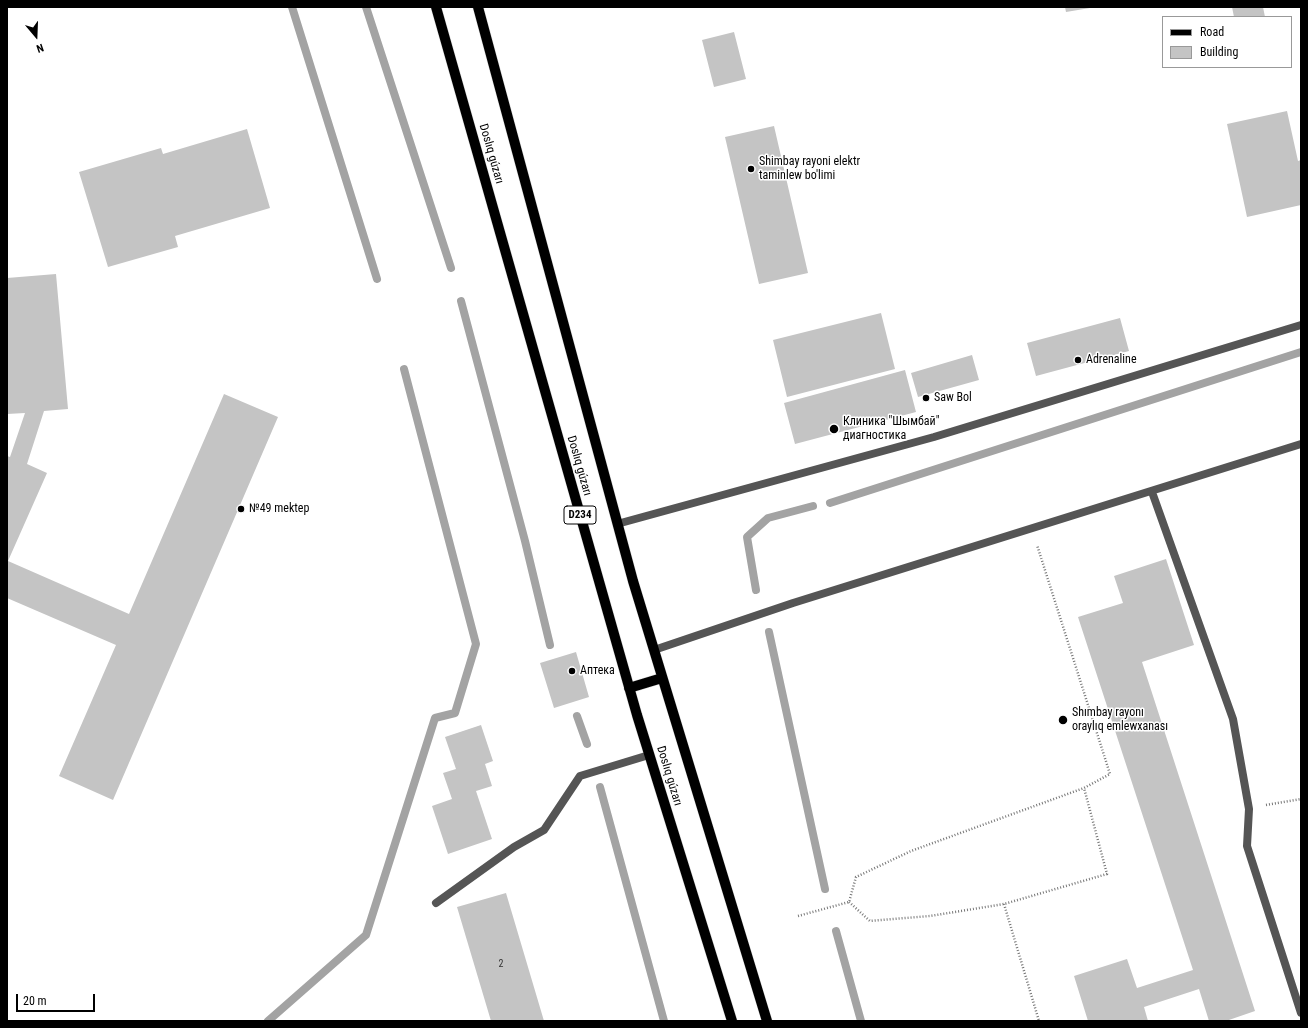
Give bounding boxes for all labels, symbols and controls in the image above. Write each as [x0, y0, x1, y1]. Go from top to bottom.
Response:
north arrow [16, 16, 56, 56]
legend [1162, 16, 1292, 68]
text: Road [1200, 25, 1224, 39]
text: N [35, 41, 45, 55]
text: Building [1200, 45, 1238, 59]
street label: Doslıq gúzarı [476, 122, 506, 186]
place label: Shimbay rayoni elektr taminlew bo'limi [759, 155, 860, 183]
marker: Shimbay rayoni elektr taminlew bo'limi [746, 164, 756, 174]
place label: Adrenaline [1086, 353, 1137, 367]
marker: Adrenaline [1073, 355, 1083, 365]
place label: Saw Bol [934, 391, 972, 405]
marker: Saw Bol [921, 393, 931, 403]
place label: Клиника "Шымбай" диагностика [843, 415, 940, 443]
marker: Клиника "Шымбай" диагностика [828, 423, 840, 435]
street label: Doslıq gúzarı [564, 434, 594, 498]
place label: №49 mektep [249, 502, 309, 516]
marker: №49 mektep [236, 504, 246, 514]
road number: D234 [564, 506, 596, 524]
place label: Аптека [580, 664, 615, 678]
marker: Аптека [567, 666, 577, 676]
place label: Shımbay rayonı oraylıq emlewxanası [1072, 706, 1168, 734]
marker: Shımbay rayonı oraylıq emlewxanası [1057, 714, 1069, 726]
street label: Doslıq gúzarı [653, 744, 685, 808]
house number: 2 [499, 958, 503, 970]
scale bar [18, 986, 97, 1012]
text: 20 m [23, 994, 47, 1008]

